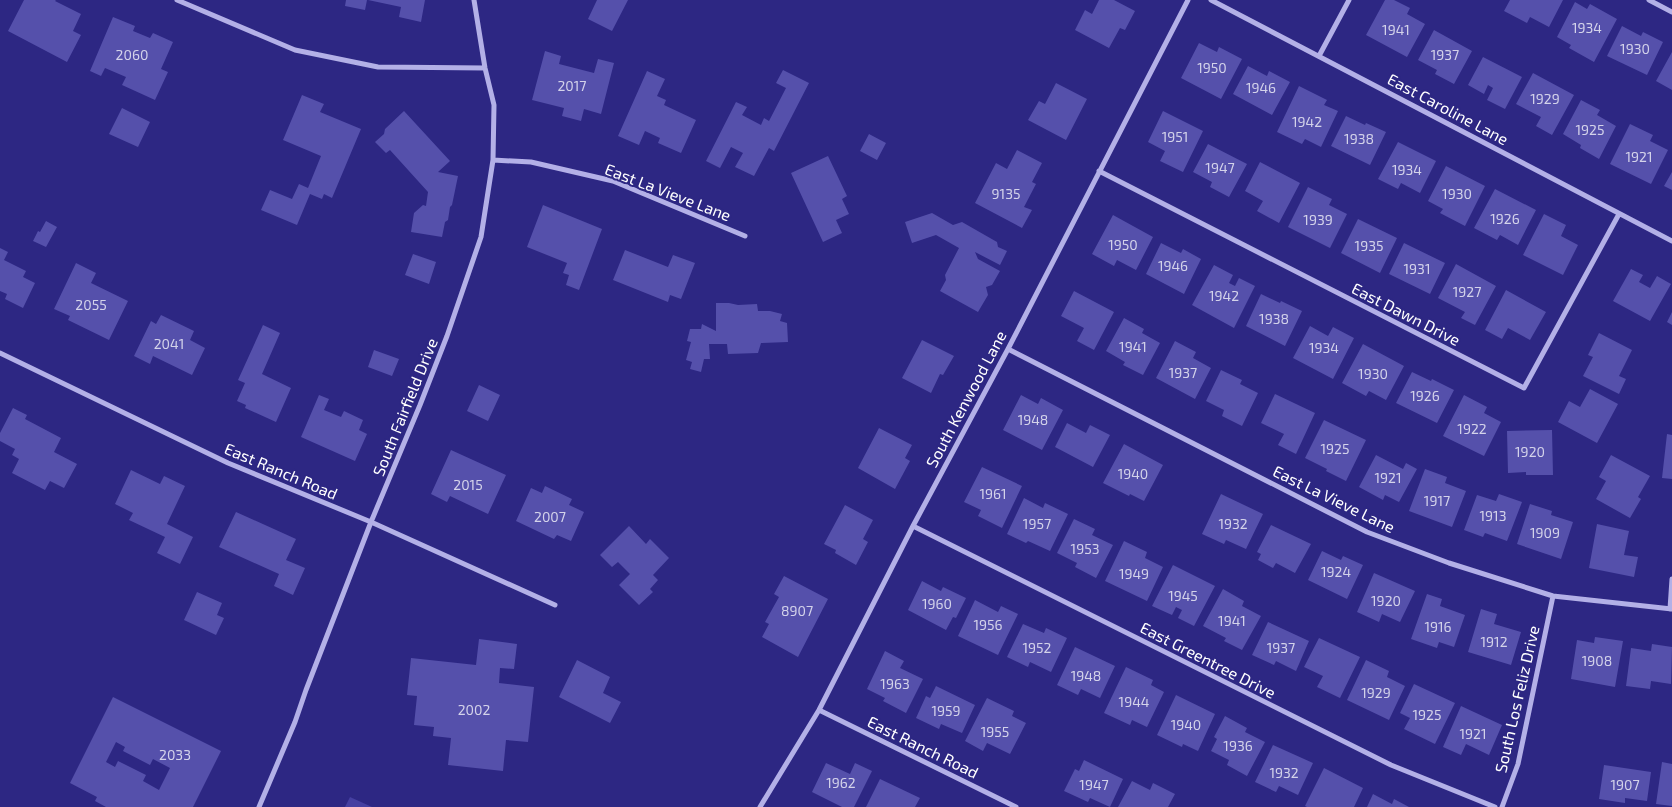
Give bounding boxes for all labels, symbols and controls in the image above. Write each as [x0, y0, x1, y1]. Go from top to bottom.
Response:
house number: 1934 [1572, 19, 1602, 36]
house number: 1941 [1382, 21, 1410, 38]
house number: 1930 [1620, 40, 1650, 57]
house number: 2060 [116, 46, 148, 63]
house number: 1937 [1431, 46, 1459, 63]
house number: 1950 [1197, 59, 1227, 76]
street label: East Caroline Lane [1385, 69, 1512, 148]
house number: 2017 [557, 77, 587, 94]
house number: 1946 [1246, 79, 1276, 96]
house number: 1929 [1530, 90, 1560, 107]
house number: 1942 [1292, 113, 1322, 130]
house number: 1925 [1576, 121, 1604, 138]
house number: 1951 [1162, 128, 1188, 145]
house number: 1938 [1344, 130, 1374, 147]
house number: 1921 [1625, 148, 1653, 165]
street label: East La Vieve Lane [602, 159, 734, 224]
house number: 1947 [1205, 159, 1235, 176]
house number: 1934 [1392, 161, 1422, 178]
house number: 9135 [992, 185, 1020, 202]
house number: 1930 [1442, 185, 1472, 202]
house number: 1926 [1490, 210, 1520, 227]
house number: 1939 [1303, 211, 1333, 228]
house number: 1950 [1108, 236, 1138, 253]
house number: 1935 [1355, 237, 1383, 254]
house number: 1946 [1158, 257, 1188, 274]
house number: 1931 [1404, 260, 1430, 277]
street label: East Dawn Drive [1349, 278, 1464, 349]
house number: 1927 [1453, 283, 1481, 300]
house number: 1942 [1209, 287, 1239, 304]
house number: 2055 [75, 296, 107, 313]
house number: 1938 [1259, 310, 1289, 327]
street label: South Kenwood Lane [921, 327, 1010, 470]
house number: 2041 [154, 335, 184, 352]
street label: South Fairfield Drive [368, 335, 441, 479]
house number: 1941 [1119, 338, 1147, 355]
house number: 1934 [1309, 339, 1339, 356]
house number: 1937 [1169, 364, 1197, 381]
house number: 1930 [1358, 365, 1388, 382]
house number: 1926 [1410, 387, 1440, 404]
house number: 1948 [1018, 411, 1048, 428]
house number: 1922 [1457, 420, 1487, 437]
street label: East Ranch Road [222, 438, 341, 503]
house number: 1925 [1321, 440, 1349, 457]
house number: 1920 [1515, 443, 1545, 460]
street label: East La Vieve Lane [1270, 461, 1398, 536]
house number: 1940 [1118, 465, 1148, 482]
house number: 1921 [1374, 469, 1402, 486]
house number: 2015 [453, 476, 483, 493]
house number: 1961 [979, 485, 1007, 502]
house number: 1917 [1424, 492, 1450, 509]
house number: 1913 [1480, 507, 1506, 524]
house number: 2007 [534, 508, 566, 525]
house number: 1957 [1023, 515, 1051, 532]
house number: 1932 [1218, 515, 1248, 532]
house number: 1909 [1530, 524, 1560, 541]
house number: 1953 [1071, 540, 1099, 557]
house number: 1924 [1321, 563, 1351, 580]
house number: 1949 [1119, 565, 1149, 582]
house number: 1945 [1168, 587, 1198, 604]
house number: 1920 [1371, 592, 1401, 609]
house number: 1960 [922, 595, 952, 612]
house number: 8907 [781, 602, 813, 619]
house number: 1941 [1218, 612, 1246, 629]
house number: 1956 [973, 616, 1003, 633]
street label: East Greentree Drive [1137, 617, 1279, 702]
house number: 1916 [1424, 618, 1452, 635]
street label: South Los Feliz Drive [1490, 623, 1543, 774]
house number: 1912 [1480, 633, 1508, 650]
house number: 1952 [1023, 639, 1052, 656]
house number: 1937 [1267, 639, 1295, 656]
house number: 1908 [1582, 652, 1612, 669]
house number: 1948 [1071, 667, 1101, 684]
house number: 1963 [880, 675, 910, 692]
house number: 1929 [1361, 684, 1391, 701]
house number: 1944 [1119, 693, 1149, 710]
house number: 2002 [458, 701, 490, 718]
house number: 1959 [931, 702, 961, 719]
house number: 1925 [1413, 706, 1441, 723]
street label: East Ranch Road [865, 711, 982, 782]
house number: 1940 [1171, 716, 1201, 733]
house number: 1955 [981, 723, 1009, 740]
house number: 1921 [1459, 725, 1487, 742]
house number: 1936 [1223, 737, 1253, 754]
house number: 2033 [159, 746, 191, 763]
house number: 1932 [1269, 764, 1299, 781]
house number: 1962 [826, 774, 856, 791]
house number: 1947 [1079, 776, 1109, 793]
house number: 1907 [1610, 776, 1640, 793]

